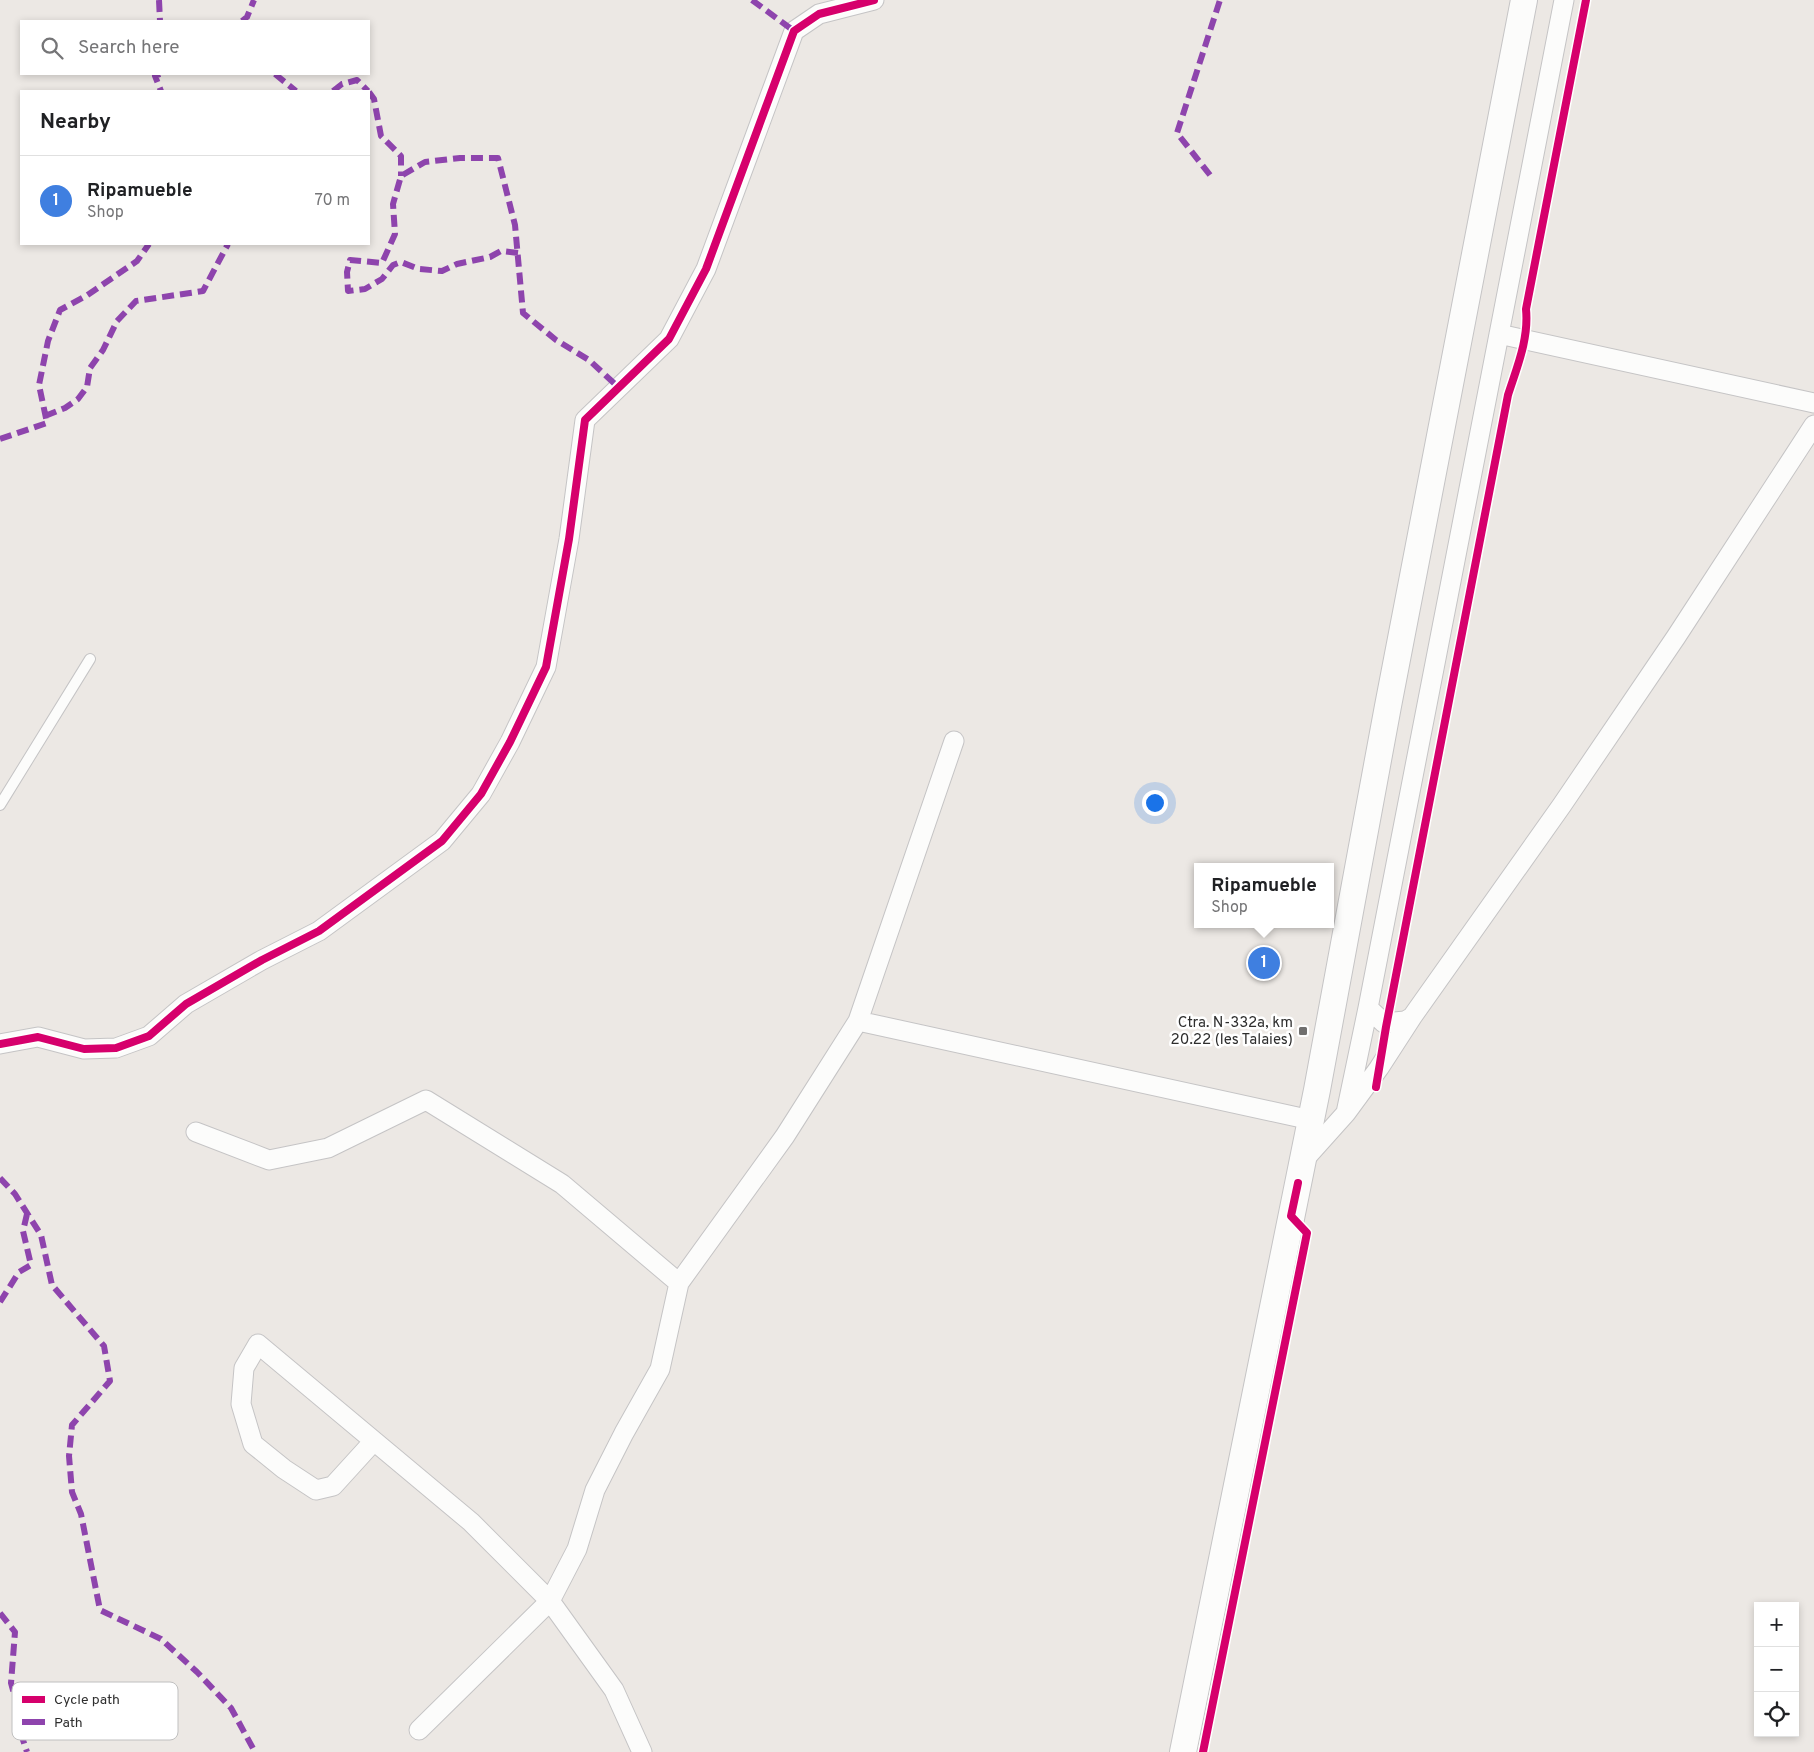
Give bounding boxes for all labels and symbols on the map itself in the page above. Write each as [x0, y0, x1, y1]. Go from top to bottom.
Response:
your location [1142, 790, 1168, 816]
pin: 1 [1248, 944, 1280, 982]
place label: Ctra. N-332a, km 20.22 (les Talaies) [1171, 1014, 1293, 1050]
marker: Ctra. N-332a, km 20.22 (les Talaies) [1297, 1025, 1309, 1037]
legend [12, 1682, 178, 1740]
text: Cycle path [54, 1692, 120, 1709]
text: Path [54, 1715, 83, 1732]

